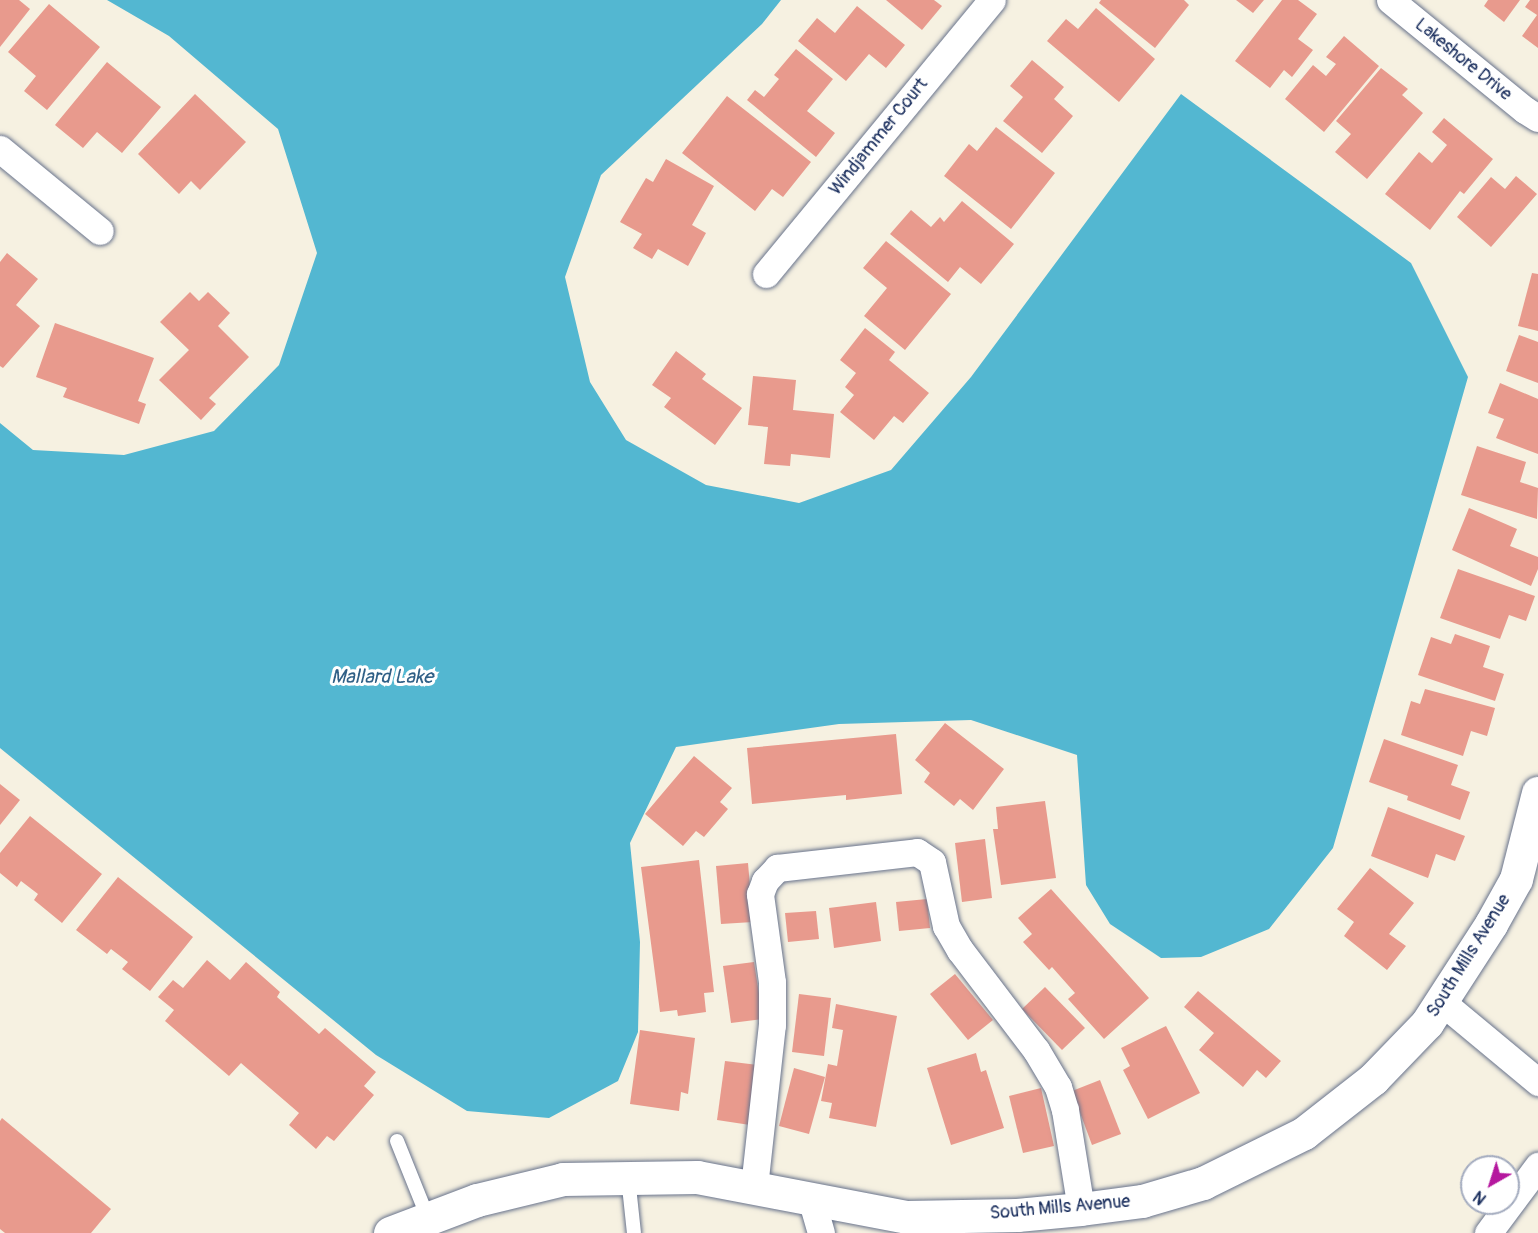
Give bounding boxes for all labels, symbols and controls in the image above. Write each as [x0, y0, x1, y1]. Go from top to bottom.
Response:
street label: Lakeshore Drive [1410, 14, 1516, 106]
street label: Windjammer Court [825, 74, 933, 200]
water label: Mallard Lake [331, 664, 433, 688]
street label: South Mills Avenue [1423, 891, 1515, 1021]
north arrow [1460, 1155, 1520, 1215]
text: N [1469, 1186, 1490, 1209]
street label: South Mills Avenue [989, 1191, 1131, 1225]

